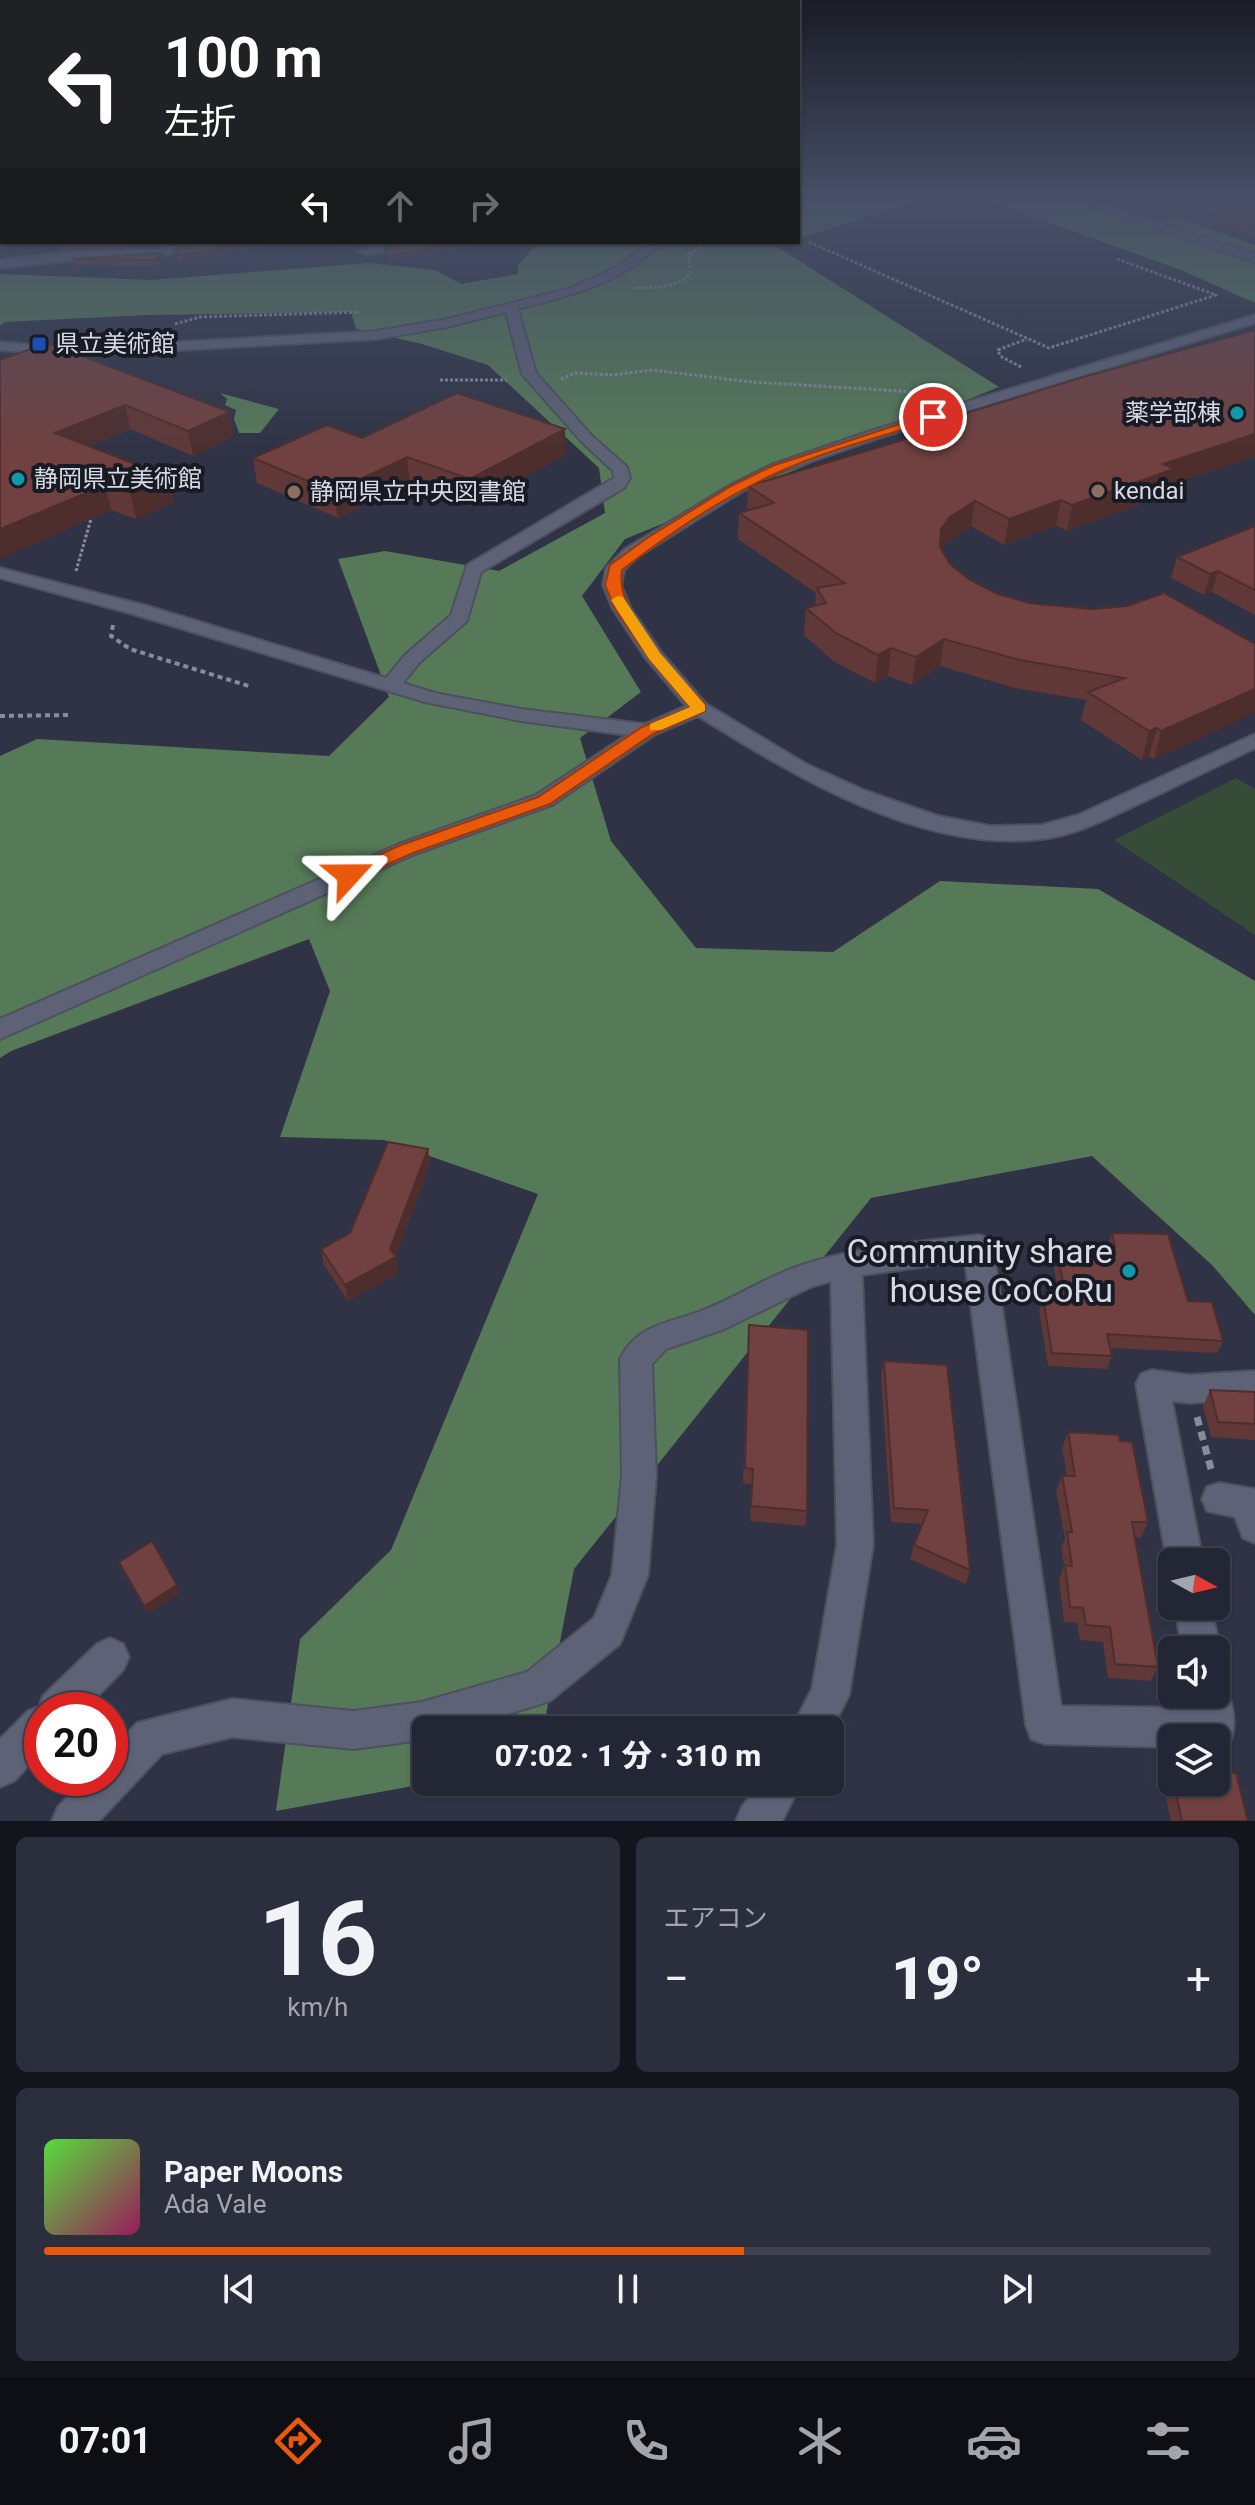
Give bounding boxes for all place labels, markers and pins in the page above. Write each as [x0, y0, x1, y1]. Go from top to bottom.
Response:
place label: 県立美術館 [55, 330, 175, 358]
marker: 県立美術館 [30, 335, 48, 353]
pin [899, 383, 967, 451]
place label: 薬学部棟 [1125, 399, 1221, 427]
marker: 薬学部棟 [1228, 404, 1246, 422]
place label: 静岡県立美術館 [34, 465, 202, 493]
marker: 静岡県立美術館 [9, 470, 27, 488]
place label: kendai [1114, 477, 1184, 505]
place label: 静岡県立中央図書館 [310, 478, 526, 506]
marker: kendai [1089, 482, 1107, 500]
marker: 静岡県立中央図書館 [285, 483, 303, 501]
place label: Community share house CoCoRu [846, 1231, 1113, 1310]
marker: Community share house CoCoRu [1120, 1262, 1138, 1280]

